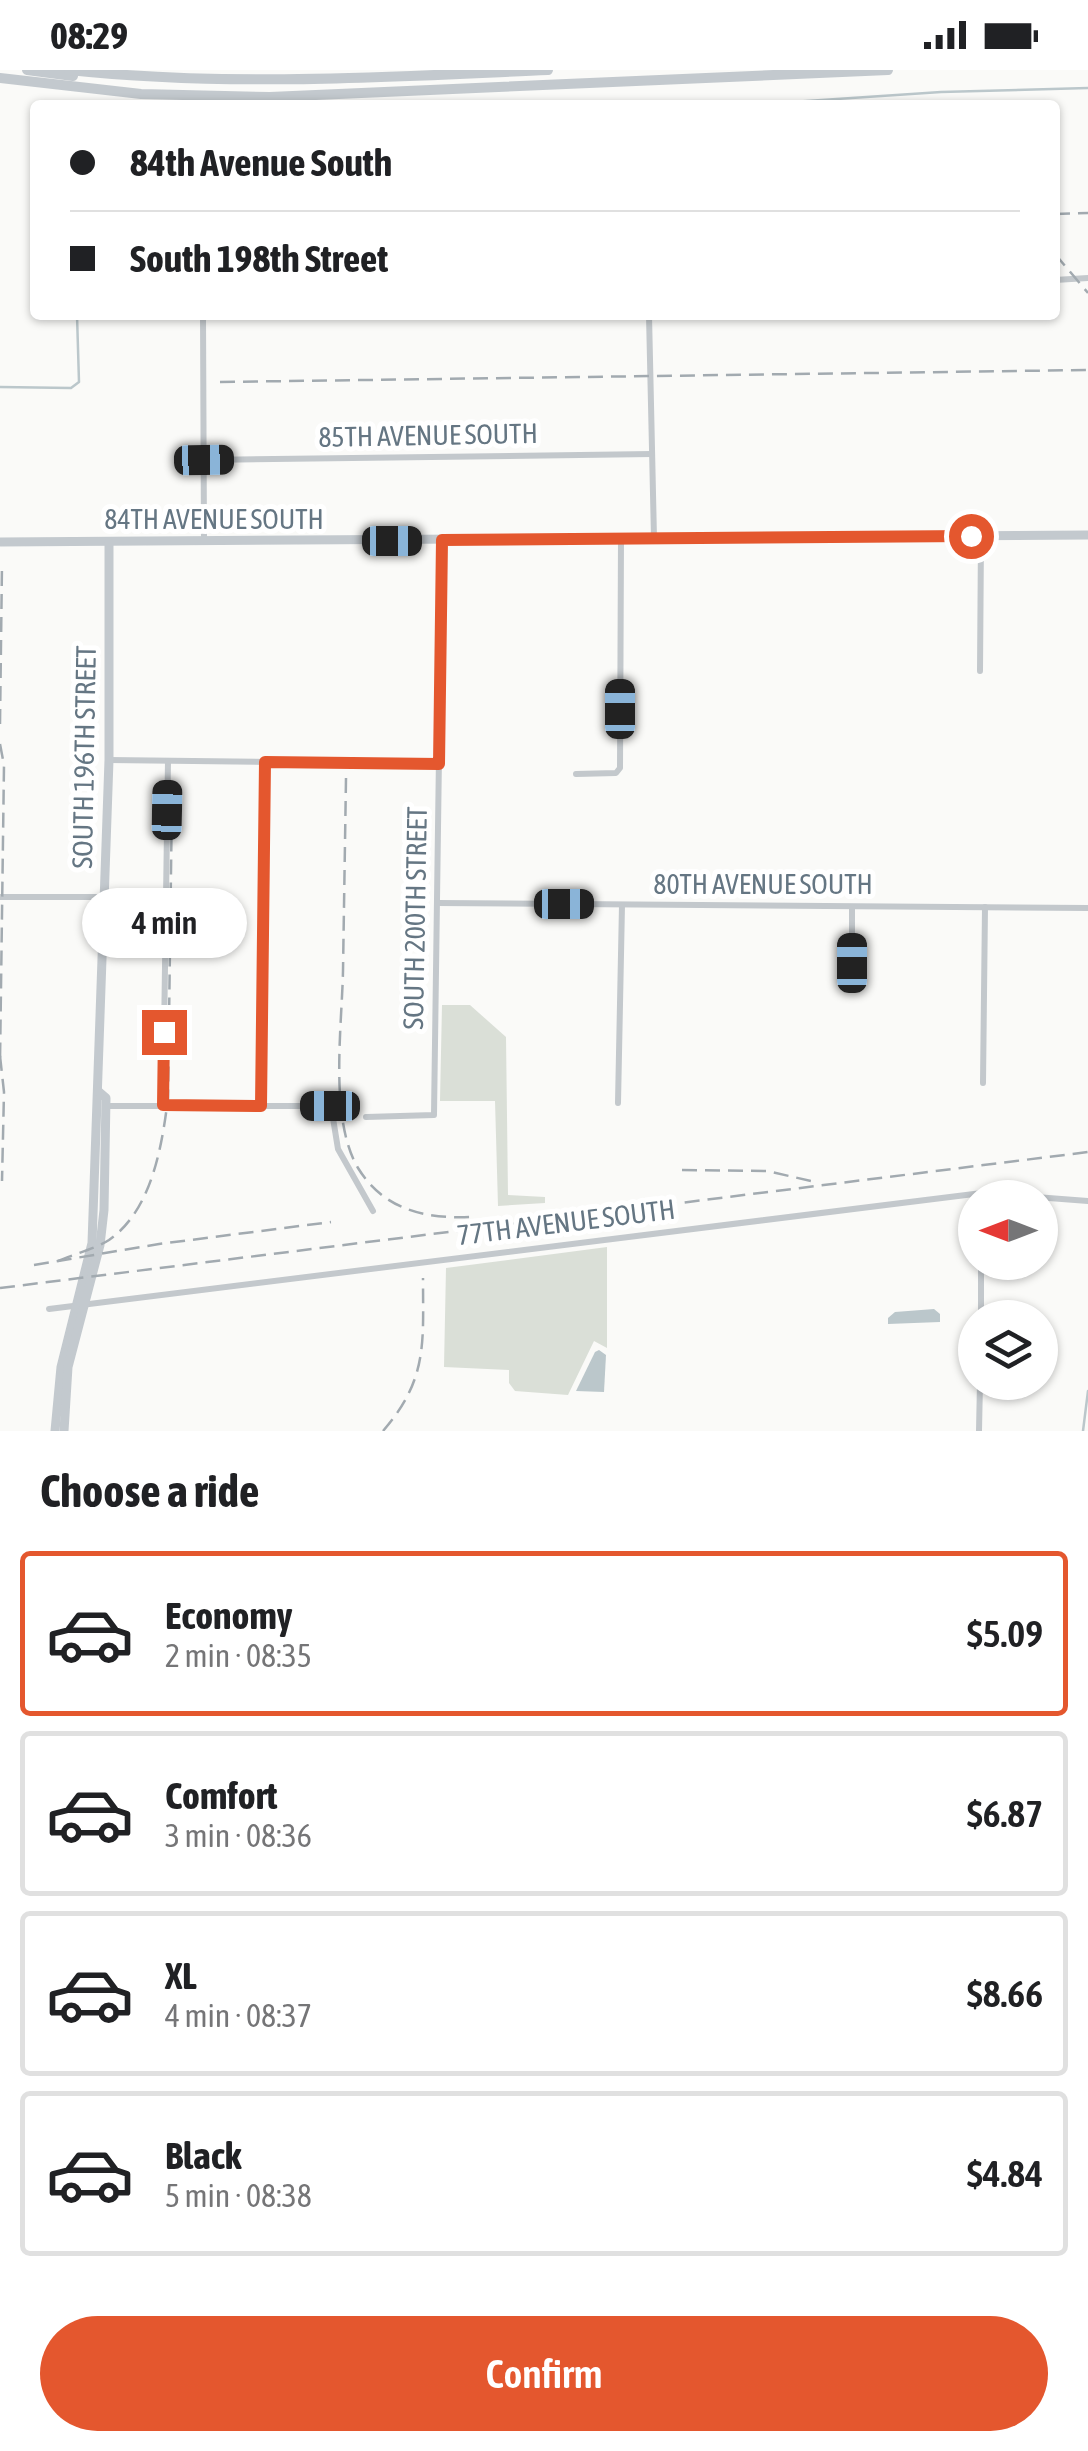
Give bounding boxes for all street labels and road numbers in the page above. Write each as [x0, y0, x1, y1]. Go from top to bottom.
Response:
street label: 85TH AVENUE SOUTH [318, 417, 538, 453]
street label: 84TH AVENUE SOUTH [104, 503, 324, 535]
street label: SOUTH 196TH STREET [66, 645, 102, 869]
street label: SOUTH 200TH STREET [397, 806, 433, 1030]
street label: 80TH AVENUE SOUTH [653, 868, 873, 900]
street label: 77TH AVENUE SOUTH [455, 1193, 677, 1251]

